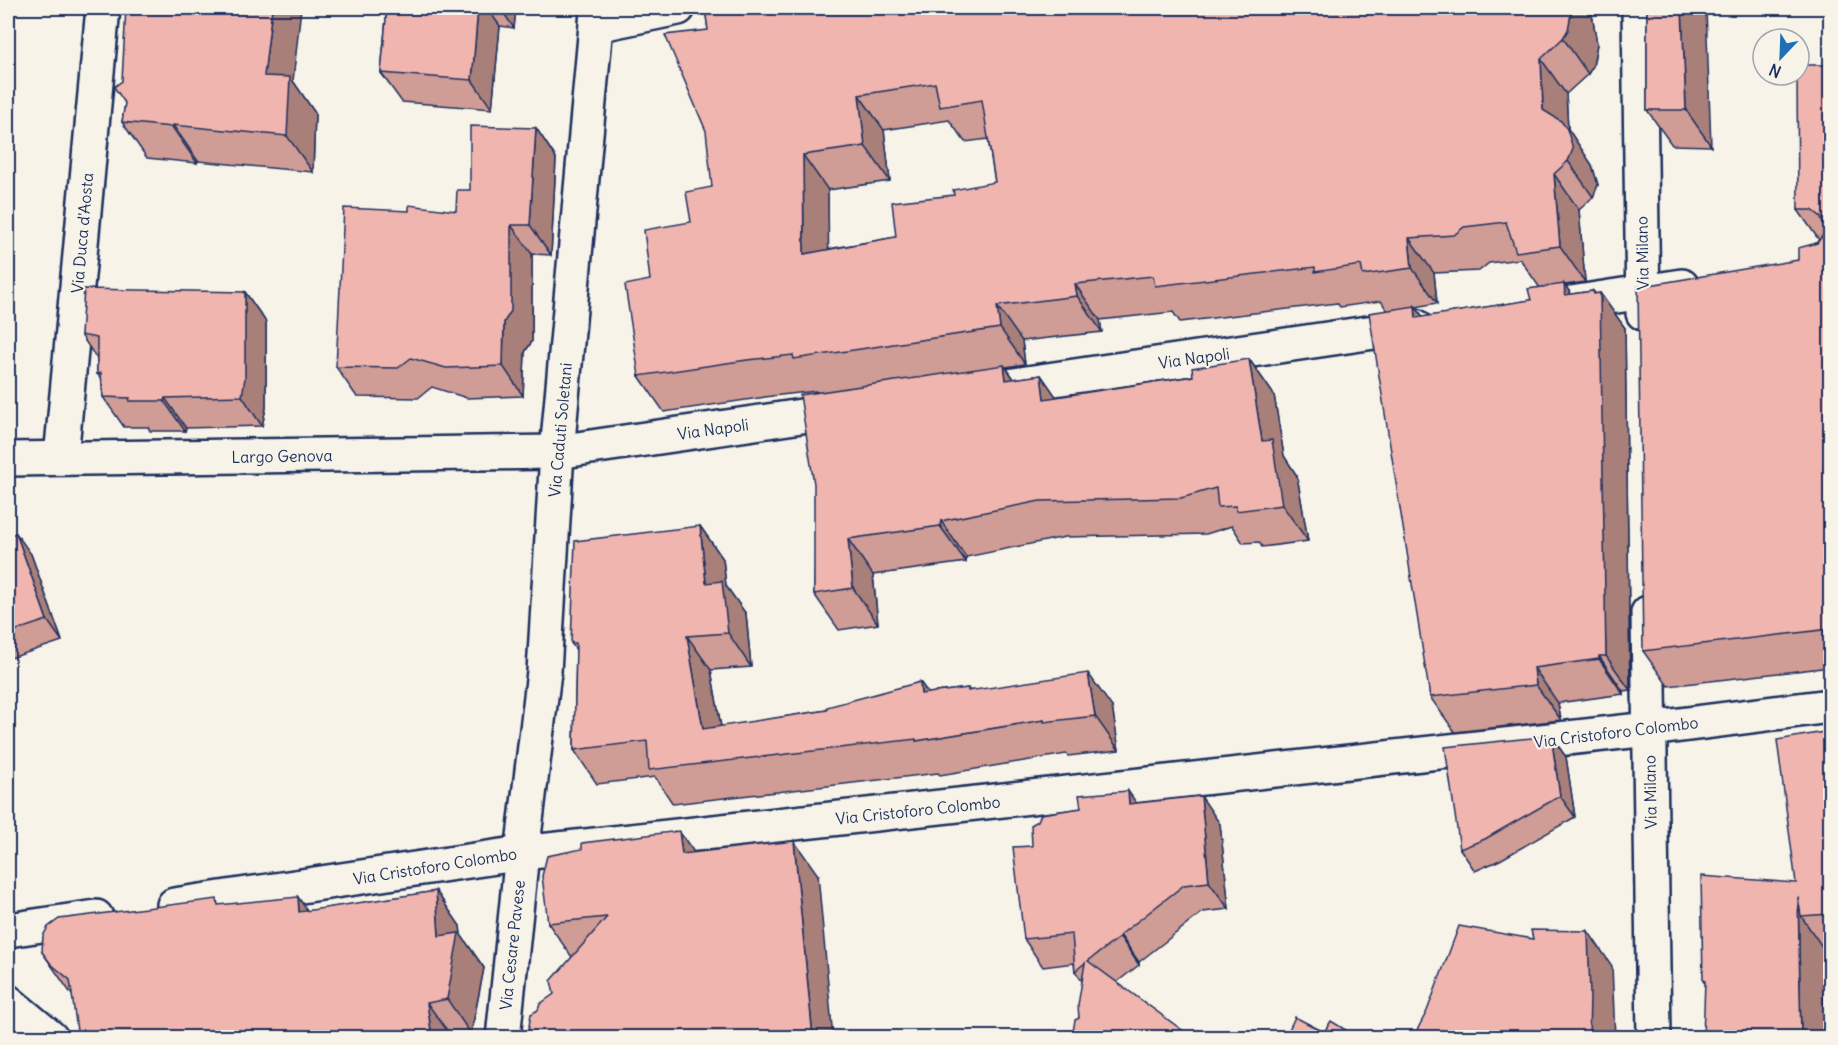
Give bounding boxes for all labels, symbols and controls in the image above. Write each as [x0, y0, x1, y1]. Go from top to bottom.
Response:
north arrow [1751, 27, 1811, 87]
text: N [1766, 59, 1784, 82]
street label: Via Duca d'Aosta [67, 172, 97, 294]
street label: Via Milano [1631, 216, 1653, 290]
street label: Via Napoli [1157, 343, 1231, 373]
street label: Via Caduti Soletani [544, 362, 576, 498]
street label: Via Napoli [676, 414, 750, 444]
street label: Largo Genova [231, 445, 333, 467]
street label: Via Cristoforo Colombo [1533, 712, 1699, 752]
street label: Via Milano [1639, 755, 1661, 829]
street label: Via Cristoforo Colombo [835, 791, 1001, 829]
street label: Via Cristoforo Colombo [352, 843, 518, 889]
street label: Via Cesare Pavese [495, 879, 529, 1011]

